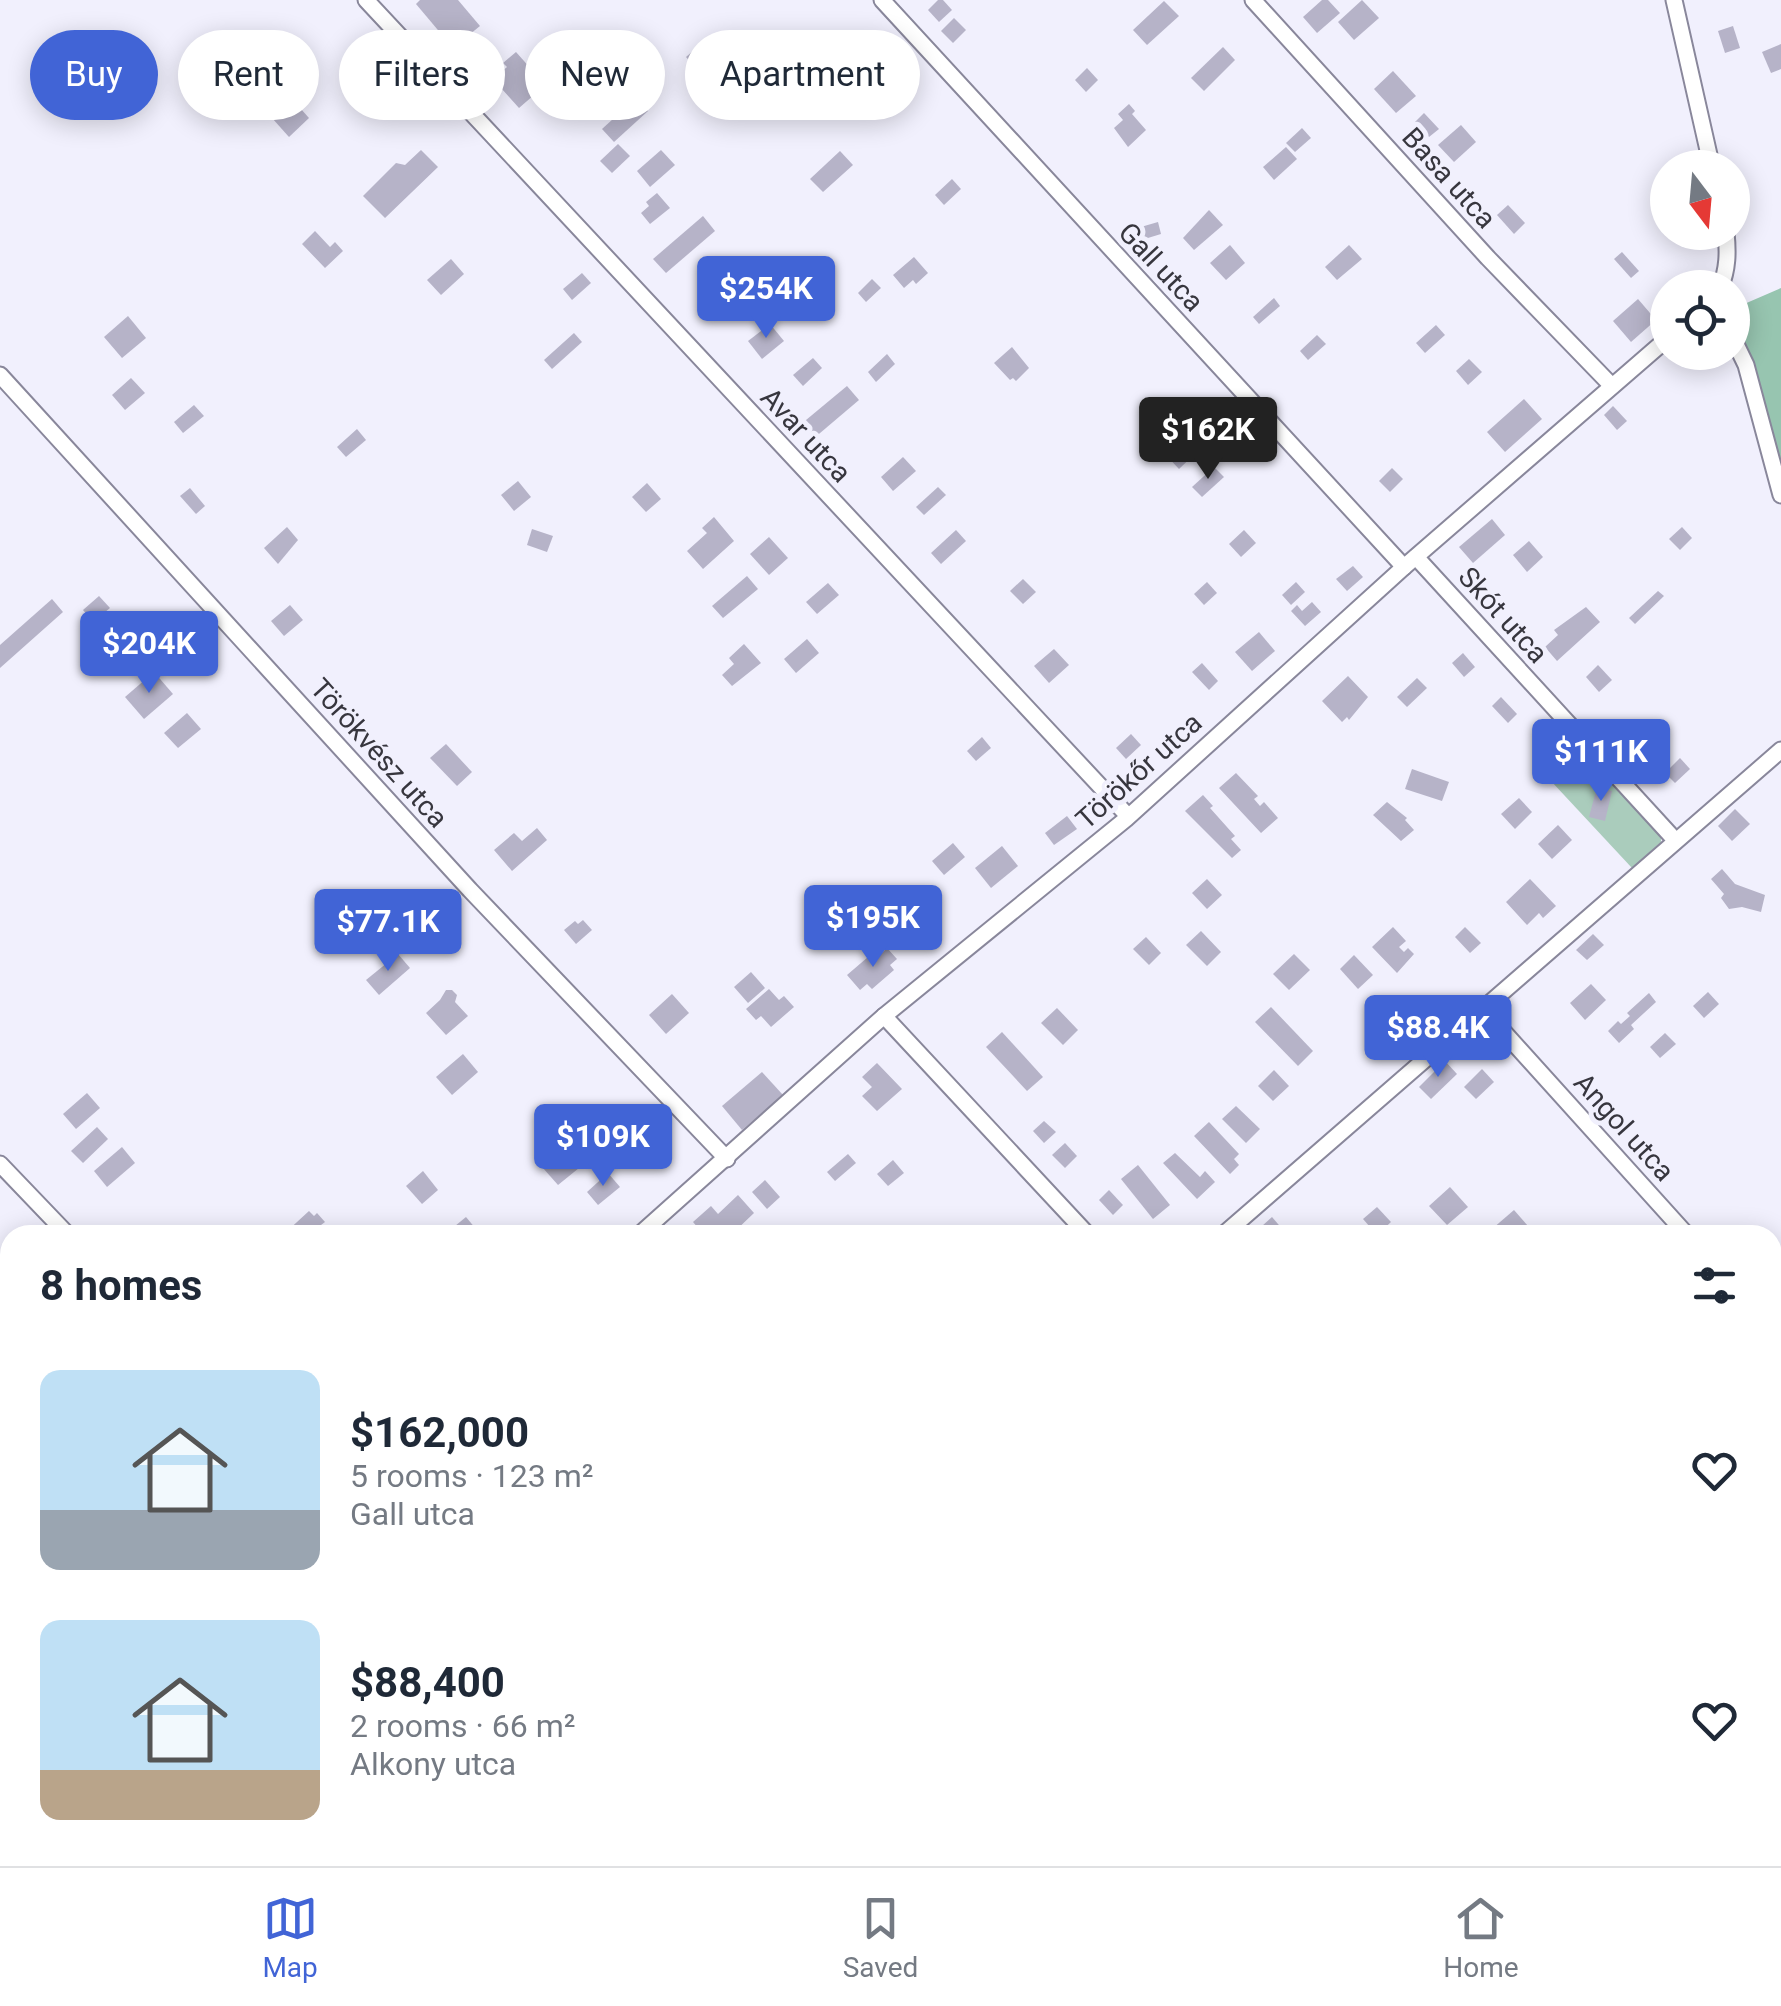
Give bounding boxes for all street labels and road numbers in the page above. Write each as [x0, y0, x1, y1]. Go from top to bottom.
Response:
street label: Basa utca [1395, 121, 1503, 235]
street label: Gall utca [1112, 216, 1210, 318]
street label: Avar utca [754, 381, 858, 489]
street label: Skót utca [1451, 560, 1555, 670]
street label: Törökvész utca [304, 672, 454, 834]
street label: Törökőr utca [1069, 706, 1209, 836]
street label: Angol utca [1567, 1066, 1681, 1188]

